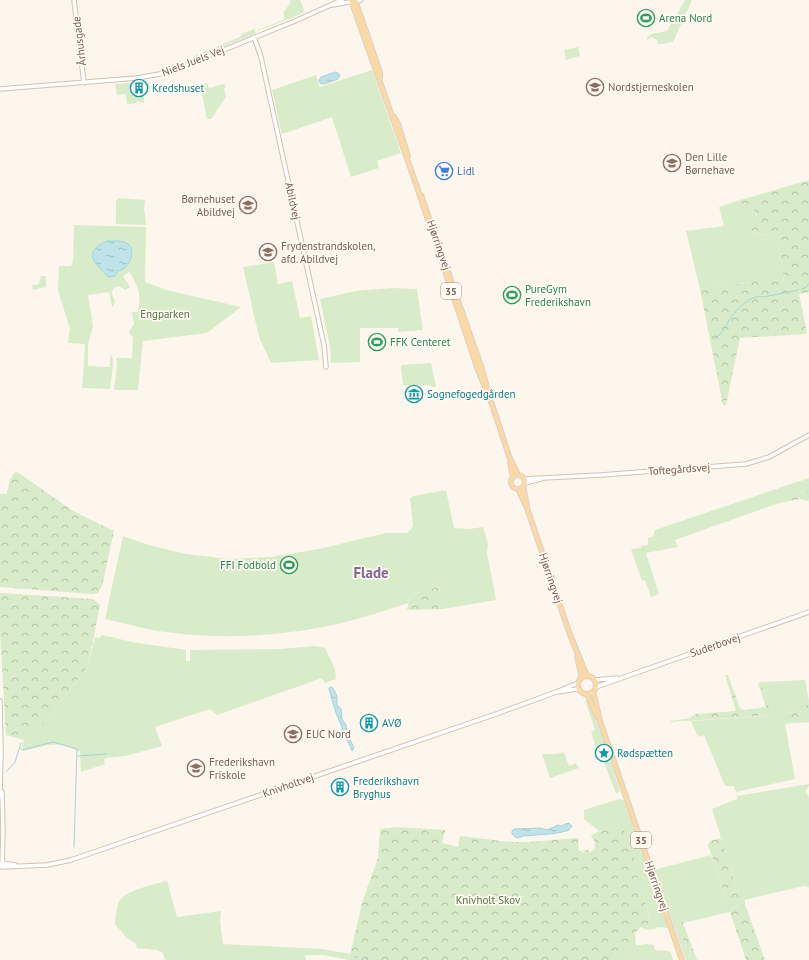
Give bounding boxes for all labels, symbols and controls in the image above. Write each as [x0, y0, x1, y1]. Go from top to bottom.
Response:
sports icon: Arena Nord [636, 8, 656, 28]
place label: Arena Nord [659, 11, 712, 25]
street label: Århusgade [69, 15, 89, 66]
street label: Niels Juels Vej [160, 43, 226, 79]
school or university icon: Nordstjerneskolen [585, 77, 605, 97]
building icon: Kredshuset [129, 78, 149, 98]
place label: Nordstjerneskolen [608, 80, 694, 94]
place label: Kredshuset [152, 81, 204, 95]
place label: Den Lille Børnehave [685, 150, 735, 177]
school or university icon: Den Lille Børnehave [662, 153, 682, 173]
supermarket icon: Lidl [434, 161, 454, 181]
place label: Lidl [457, 164, 476, 178]
street label: Abildvej [282, 181, 304, 221]
place label: Børnehuset Abildvej [181, 192, 235, 219]
school or university icon: Børnehuset Abildvej [238, 195, 258, 215]
street label: Hjørringvej [424, 218, 454, 272]
place label: Frydenstrandskolen, afd. Abildvej [281, 239, 376, 266]
school or university icon: Frydenstrandskolen, afd. Abildvej [258, 242, 278, 262]
place label: PureGym Frederikshavn [525, 282, 591, 309]
road number: 35 [441, 283, 461, 299]
sports icon: PureGym Frederikshavn [502, 285, 522, 305]
park label: Engparken [140, 307, 190, 321]
sports icon: FFK Centeret [367, 332, 387, 352]
place label: FFK Centeret [390, 335, 451, 349]
museum icon: Sognefogedgården [404, 384, 424, 404]
place label: Sognefogedgården [427, 387, 516, 401]
street label: Toftegårdsvej [647, 460, 711, 478]
street label: Hjørringvej [536, 551, 566, 605]
sports icon: FFI Fodbold [279, 555, 299, 575]
place label: FFI Fodbold [220, 558, 276, 572]
district label: Flade [353, 563, 389, 582]
street label: Suderbovej [688, 630, 742, 660]
building icon: AVØ [359, 713, 379, 733]
place label: AVØ [382, 716, 401, 730]
school or university icon: EUC Nord [283, 724, 303, 744]
place label: EUC Nord [306, 727, 351, 741]
place icon: Rødspætten [594, 743, 614, 763]
place label: Rødspætten [617, 746, 673, 760]
place label: Frederikshavn Friskole [209, 755, 275, 782]
school or university icon: Frederikshavn Friskole [186, 758, 206, 778]
street label: Knivholtvej [261, 770, 316, 800]
place label: Frederikshavn Bryghus [353, 774, 419, 801]
building icon: Frederikshavn Bryghus [330, 777, 350, 797]
road number: 35 [631, 832, 651, 848]
street label: Hjørringvej [642, 859, 672, 913]
park label: Knivholt Skov [456, 893, 521, 907]

